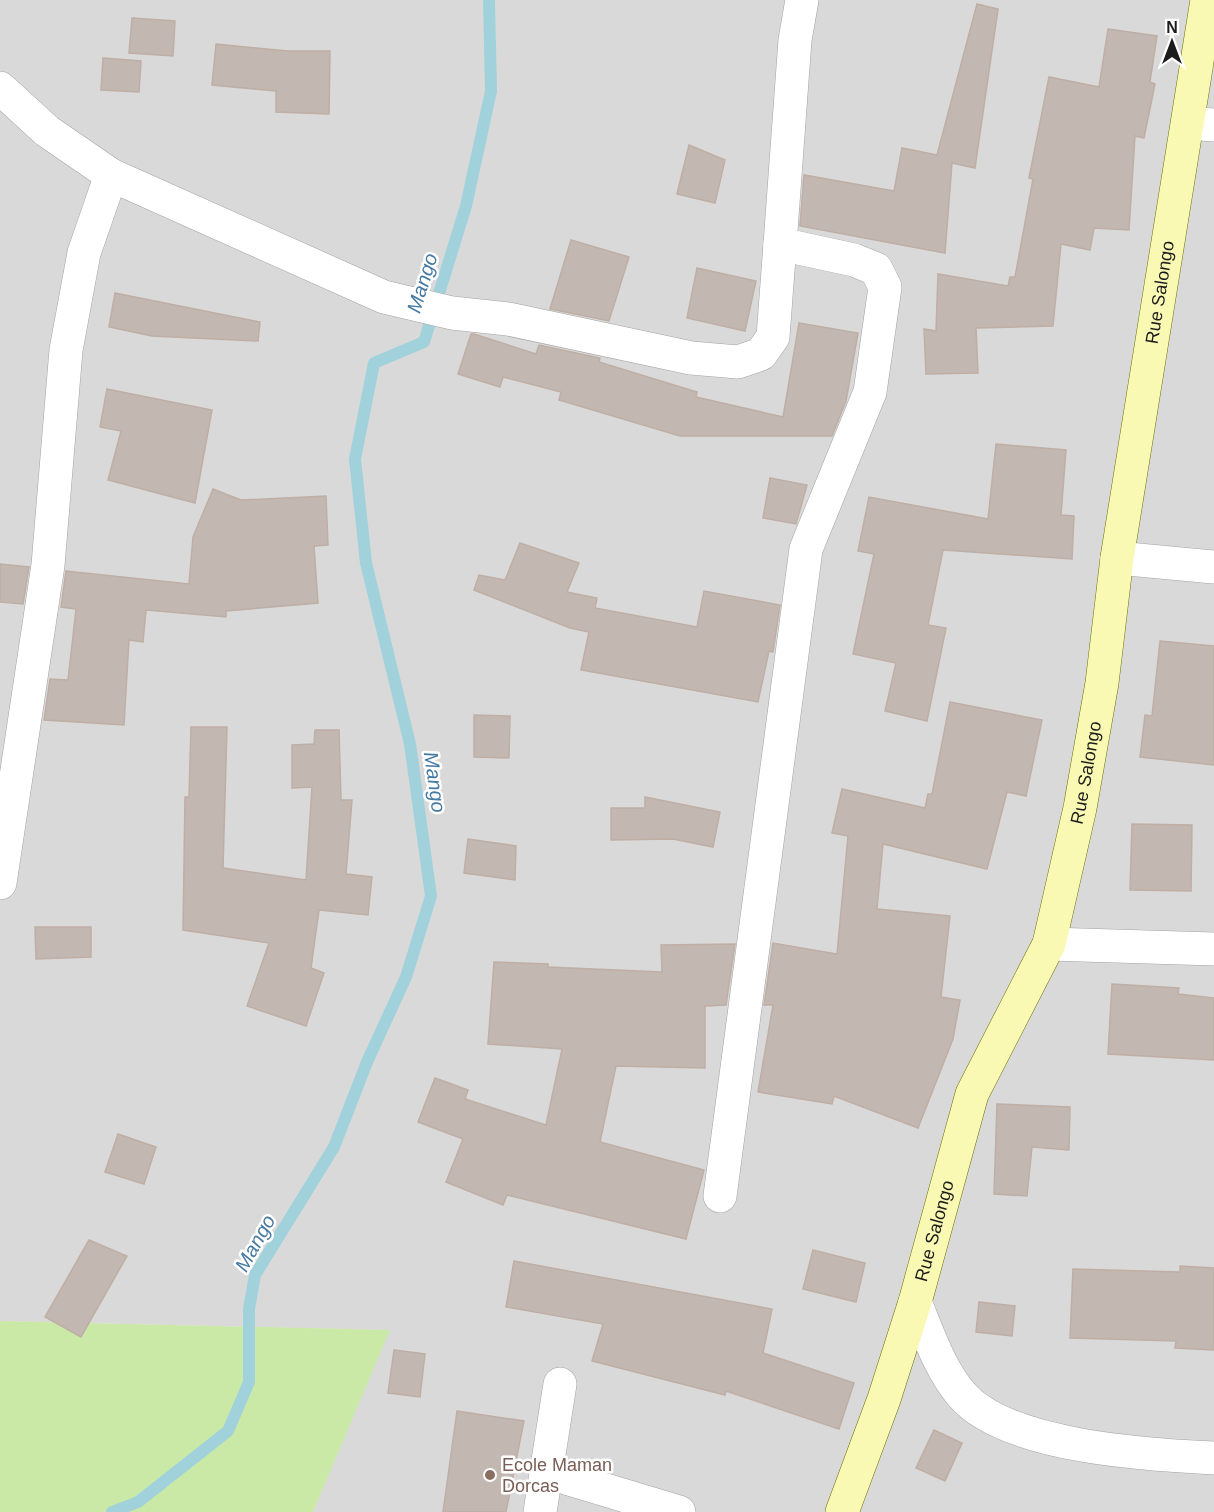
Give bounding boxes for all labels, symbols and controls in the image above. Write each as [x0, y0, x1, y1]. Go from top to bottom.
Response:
north arrow [1142, 12, 1202, 72]
text: N [1166, 19, 1178, 36]
street label: Rue Salongo [1142, 239, 1178, 345]
water label: Mango [403, 251, 441, 315]
street label: Rue Salongo [1067, 720, 1105, 826]
water label: Mango [420, 750, 450, 814]
street label: Rue Salongo [911, 1178, 958, 1284]
water label: Mango [231, 1211, 279, 1275]
place label: Ecole Maman Dorcas [502, 1455, 612, 1496]
marker: Ecole Maman Dorcas [483, 1468, 497, 1482]

